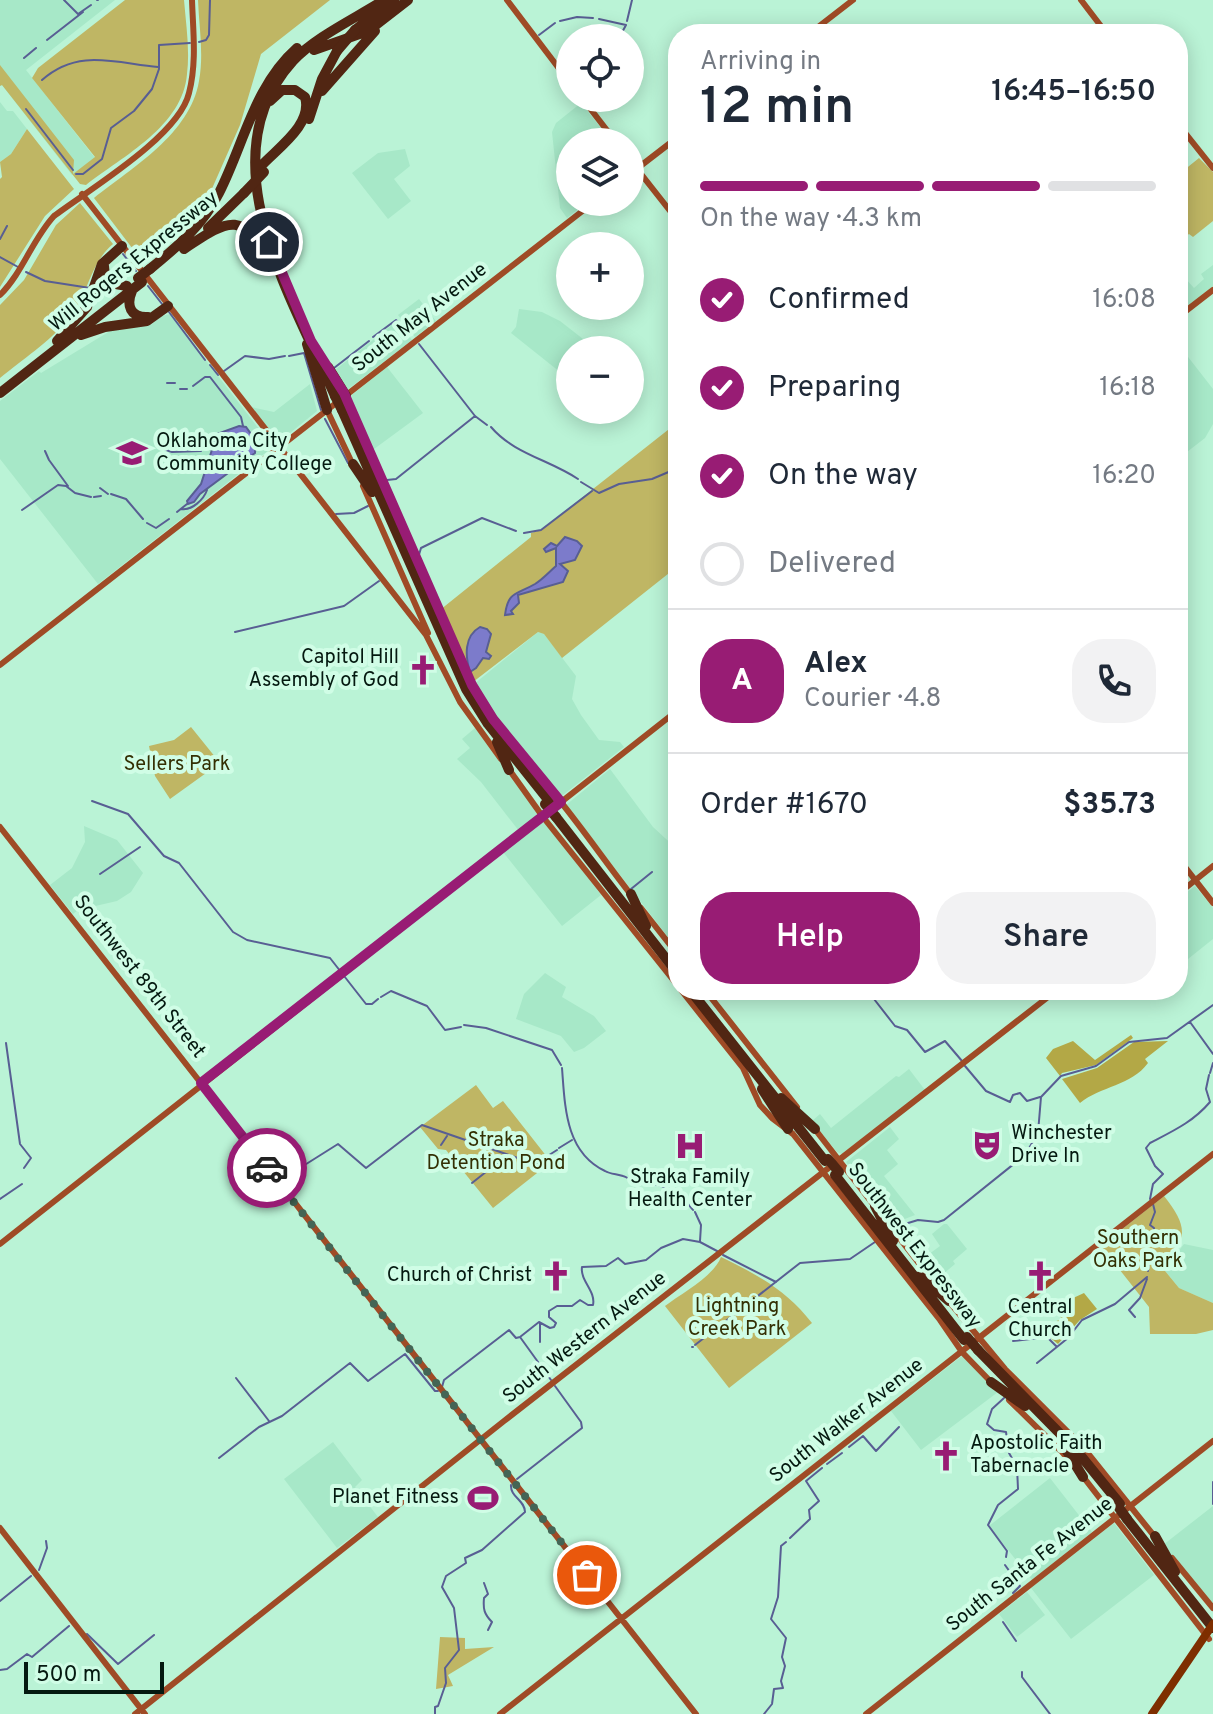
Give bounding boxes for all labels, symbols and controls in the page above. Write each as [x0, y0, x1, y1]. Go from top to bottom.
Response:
map controls [556, 24, 644, 424]
button: locate [556, 24, 644, 112]
text: Arriving in [700, 46, 821, 79]
text: 16:45–16:50 [991, 74, 1156, 111]
text: 12 min [700, 76, 854, 142]
button: layers [556, 128, 644, 216]
street label: Will Rogers Expressway [44, 186, 224, 338]
text: On the way · 4.3 km [700, 203, 922, 236]
pin [235, 208, 303, 276]
icon: home [247, 220, 291, 264]
button: + [556, 232, 644, 320]
street label: South May Avenue [347, 257, 493, 379]
icon: check [700, 278, 744, 322]
text: Confirmed [768, 282, 910, 319]
text: 16:08 [1092, 284, 1156, 317]
button: − [556, 336, 644, 424]
icon: check [700, 366, 744, 410]
text: Preparing [768, 370, 901, 407]
text: 16:18 [1099, 372, 1156, 405]
place label: Oklahoma City Community College [156, 429, 332, 478]
school or university icon: Oklahoma City Community College [115, 436, 149, 470]
icon: check [700, 454, 744, 498]
text: On the way [768, 458, 918, 495]
text: 16:20 [1092, 460, 1156, 493]
text: Delivered [768, 546, 896, 583]
button: phone [1072, 639, 1156, 723]
place label: Capitol Hill Assembly of God [248, 645, 399, 694]
text: Alex [804, 646, 868, 683]
church icon: Capitol Hill Assembly of God [406, 653, 440, 687]
text: A [731, 663, 753, 700]
text: Courier · 4.8 [804, 683, 941, 716]
park label: Sellers Park [124, 752, 230, 778]
text: Order #1670 [700, 787, 868, 824]
text: $35.73 [1063, 787, 1156, 824]
street label: Southwest 89th Street [67, 890, 211, 1064]
button: Help [700, 892, 920, 984]
button: Share [936, 892, 1156, 984]
place label: Winchester Drive In [1011, 1121, 1112, 1170]
courier [227, 1128, 307, 1208]
park label: Straka Detention Pond [426, 1128, 566, 1177]
theatre icon: Winchester Drive In [970, 1128, 1004, 1162]
hospital icon: Straka Family Health Center [673, 1129, 707, 1163]
icon: car [245, 1146, 289, 1190]
street label: Southwest Expressway [841, 1158, 987, 1334]
place label: Straka Family Health Center [628, 1165, 753, 1214]
park label: Southern Oaks Park [1093, 1226, 1183, 1275]
church icon: Church of Christ [539, 1259, 573, 1293]
church icon: Central Church [1023, 1259, 1057, 1293]
place label: Church of Christ [387, 1263, 532, 1289]
street label: South Western Avenue [498, 1266, 672, 1410]
park label: Lightning Creek Park [688, 1294, 786, 1343]
place label: Central Church [1008, 1295, 1072, 1344]
street label: South Walker Avenue [765, 1353, 929, 1489]
place label: Apostolic Faith Tabernacle [970, 1431, 1103, 1480]
church icon: Apostolic Faith Tabernacle [929, 1439, 963, 1473]
sports icon: Planet Fitness [466, 1481, 500, 1515]
place label: Planet Fitness [332, 1485, 459, 1511]
street label: South Santa Fe Avenue [941, 1492, 1119, 1638]
pin [553, 1541, 621, 1609]
icon: bag [565, 1553, 609, 1597]
scale bar [24, 1658, 164, 1694]
text: 500 m [36, 1662, 102, 1689]

